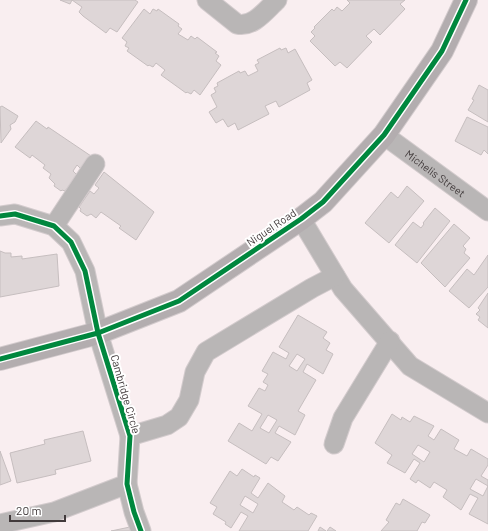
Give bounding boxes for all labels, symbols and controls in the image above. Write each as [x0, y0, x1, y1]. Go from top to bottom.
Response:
street label: Michelis Street [403, 147, 468, 199]
street label: Niguel Road [244, 206, 298, 248]
street label: Cambridge Circle [109, 353, 144, 435]
scale bar [10, 497, 65, 523]
text: 20 m [16, 503, 42, 517]

